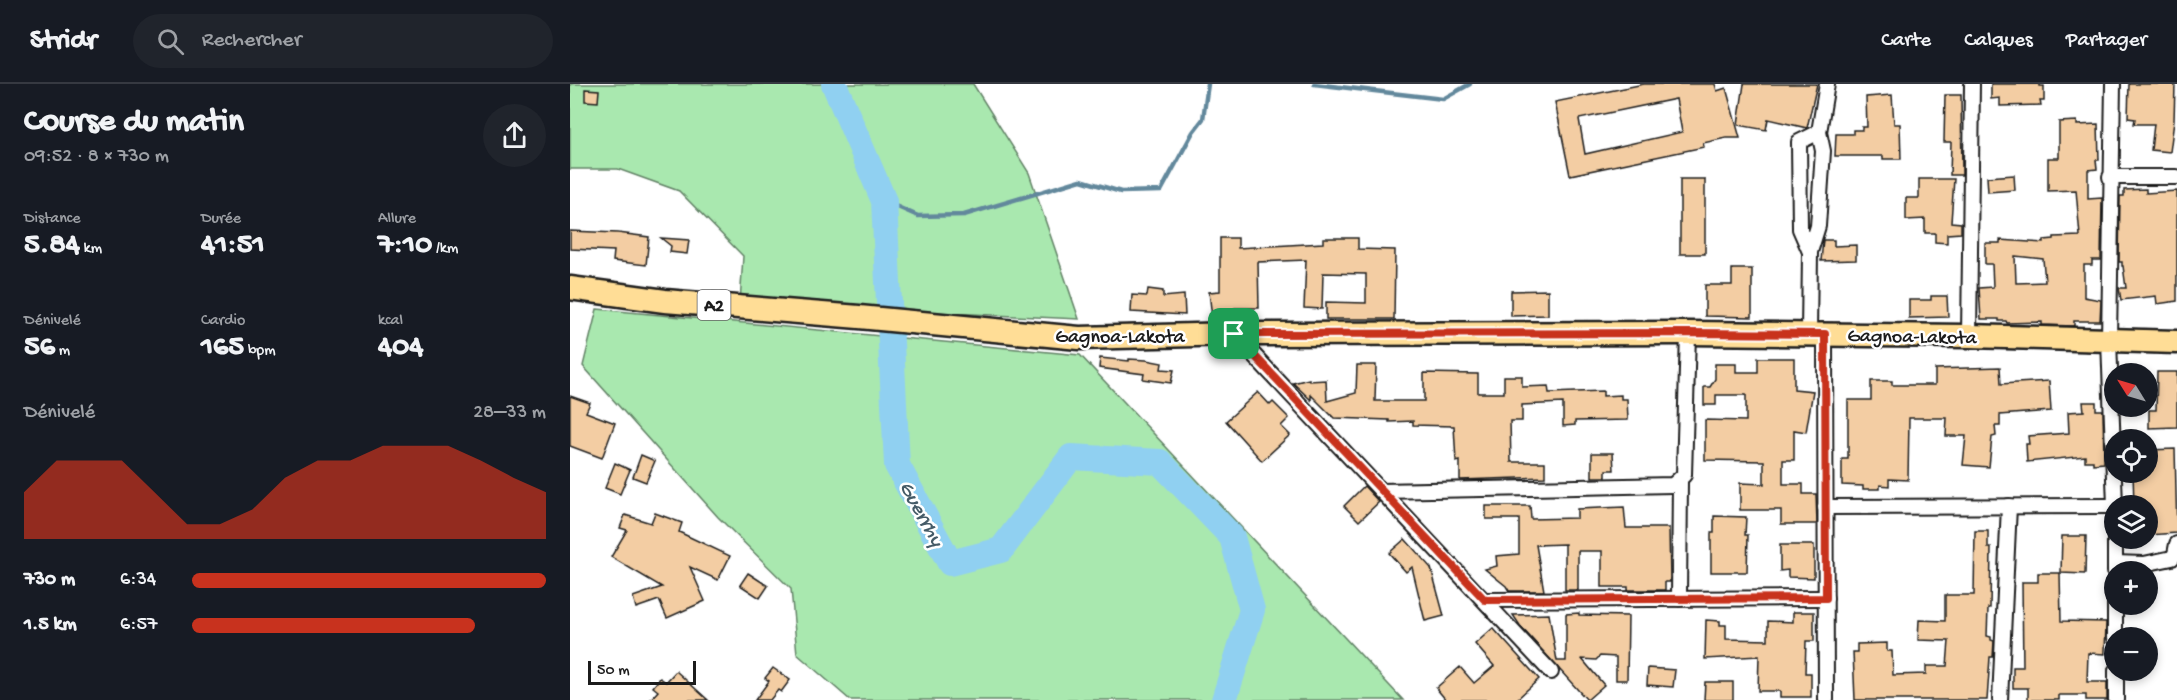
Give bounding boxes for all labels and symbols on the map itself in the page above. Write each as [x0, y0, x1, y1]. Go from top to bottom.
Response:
road number: A2 [698, 290, 730, 320]
pin [1208, 308, 1259, 359]
street label: Gagnoa-Lakota [1847, 326, 1978, 351]
street label: Gagnoa-Lakota [1055, 327, 1186, 350]
north arrow [2104, 363, 2158, 417]
water label: Guerrhy [892, 478, 949, 553]
scale bar [588, 658, 696, 686]

